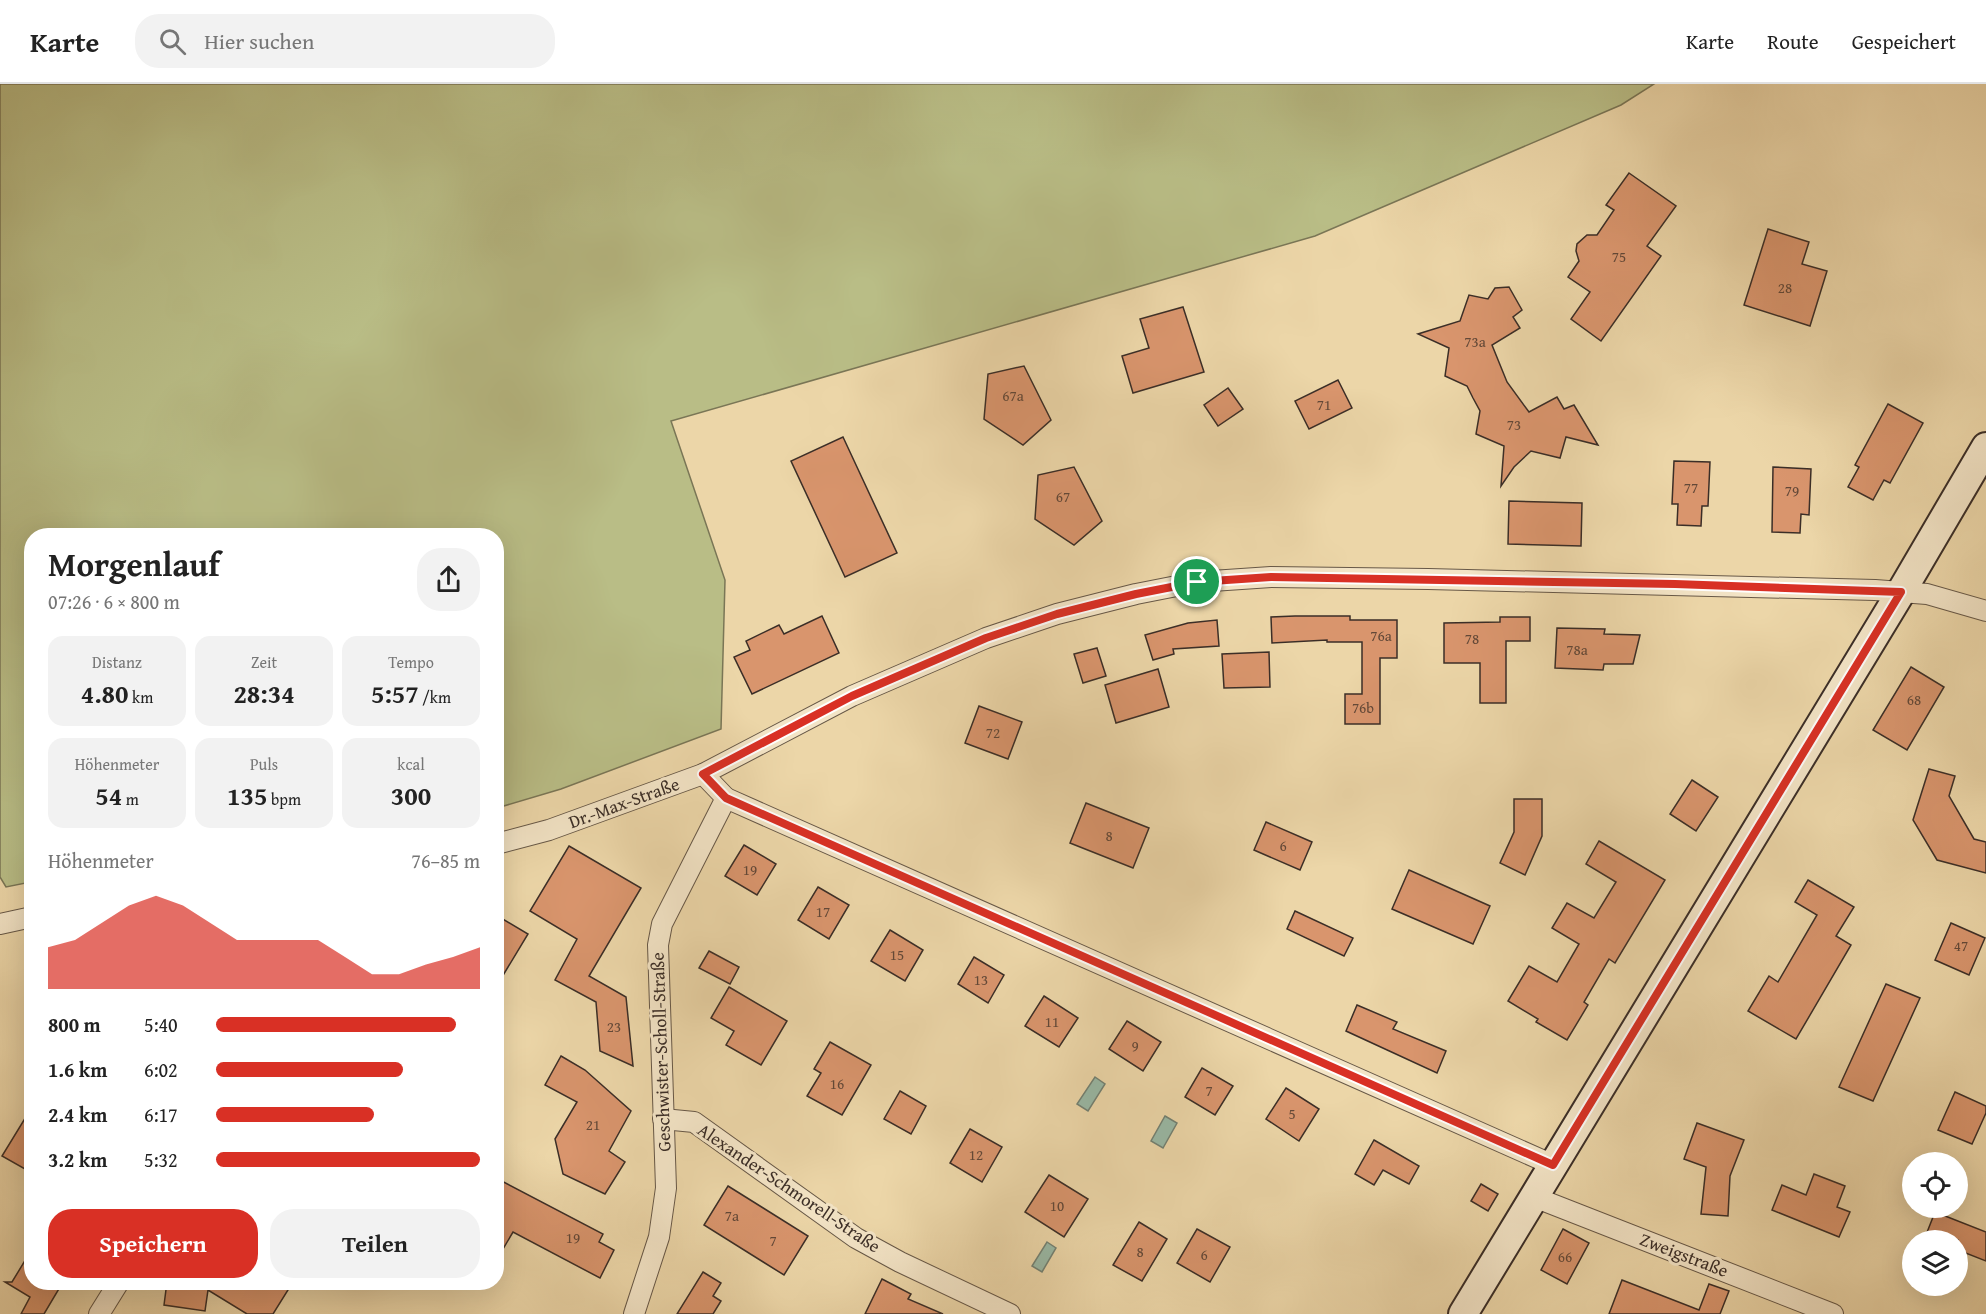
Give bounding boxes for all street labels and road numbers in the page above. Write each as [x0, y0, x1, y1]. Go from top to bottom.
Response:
street label: Dr.-Max-Straße [565, 770, 683, 835]
street label: Geschwister-Scholl-Straße [644, 952, 677, 1152]
street label: Alexander-Schmorell-Straße [692, 1116, 886, 1259]
street label: Zweigstraße [1636, 1225, 1732, 1284]

